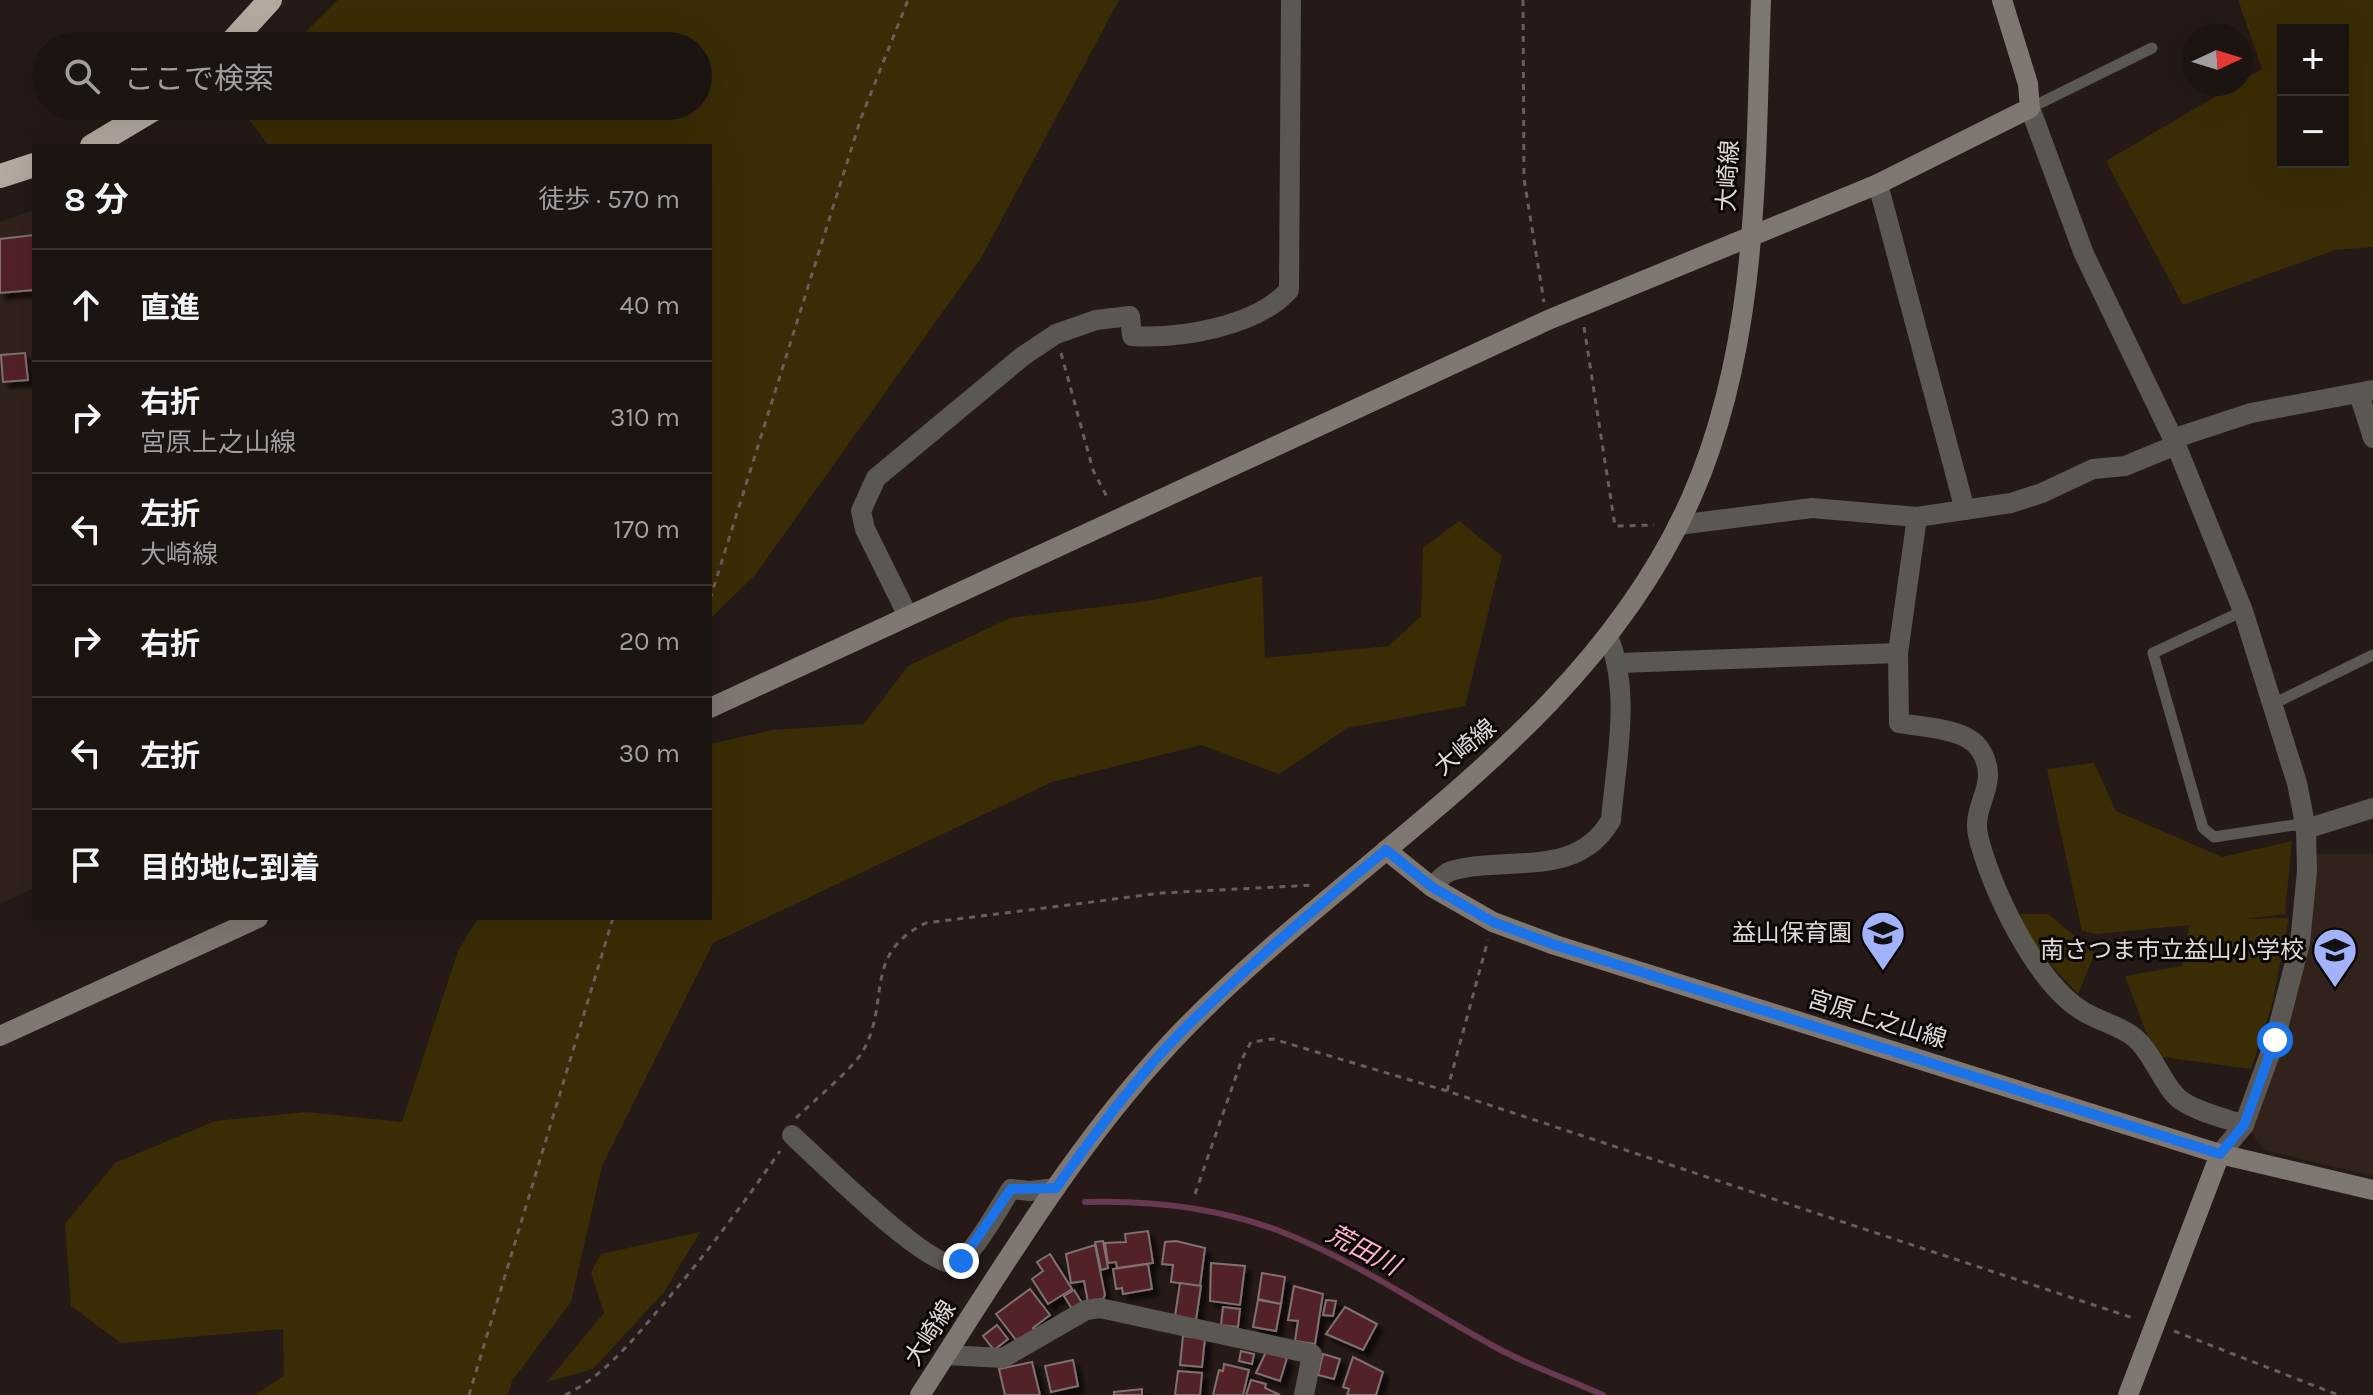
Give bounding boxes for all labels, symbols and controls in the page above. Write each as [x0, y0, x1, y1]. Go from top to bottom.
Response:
north arrow [2181, 24, 2253, 96]
map controls [2277, 24, 2349, 168]
button: + [2277, 24, 2349, 96]
search box [32, 32, 712, 120]
icon: search [60, 54, 104, 98]
text: ここで検索 [124, 61, 274, 97]
button: − [2277, 96, 2349, 168]
street label: 大崎線 [1712, 139, 1744, 213]
text: 8 分 [64, 180, 129, 220]
text: 徒歩 · 570 m [538, 184, 680, 215]
icon: ahead [64, 283, 108, 327]
text: 直進 [140, 290, 200, 326]
text: 40 m [620, 290, 680, 321]
text: 右折 [140, 384, 200, 420]
icon: right [64, 395, 108, 439]
text: 310 m [610, 402, 680, 433]
text: 宮原上之山線 [140, 427, 296, 458]
text: 左折 [140, 496, 200, 532]
icon: left [64, 507, 108, 551]
text: 170 m [613, 514, 680, 545]
text: 大崎線 [140, 539, 218, 570]
icon: right [64, 619, 108, 663]
text: 右折 [140, 626, 200, 662]
text: 20 m [619, 626, 680, 657]
street label: 大崎線 [1428, 713, 1502, 781]
icon: left [64, 731, 108, 775]
text: 左折 [140, 738, 200, 774]
text: 30 m [619, 738, 680, 769]
icon: arrive [64, 843, 108, 887]
text: 目的地に到着 [140, 850, 320, 886]
school or university icon: 益山保育園 [1859, 909, 1907, 972]
place label: 益山保育園 [1732, 919, 1852, 947]
school or university icon: 南さつま市立益山小学校 [2311, 926, 2359, 989]
place label: 南さつま市立益山小学校 [2040, 936, 2304, 964]
street label: 宮原上之山線 [1804, 985, 1950, 1053]
route start [2257, 1022, 2293, 1058]
water label: 荒田川 [1321, 1218, 1407, 1283]
route end [943, 1243, 979, 1279]
street label: 大崎線 [899, 1295, 961, 1371]

